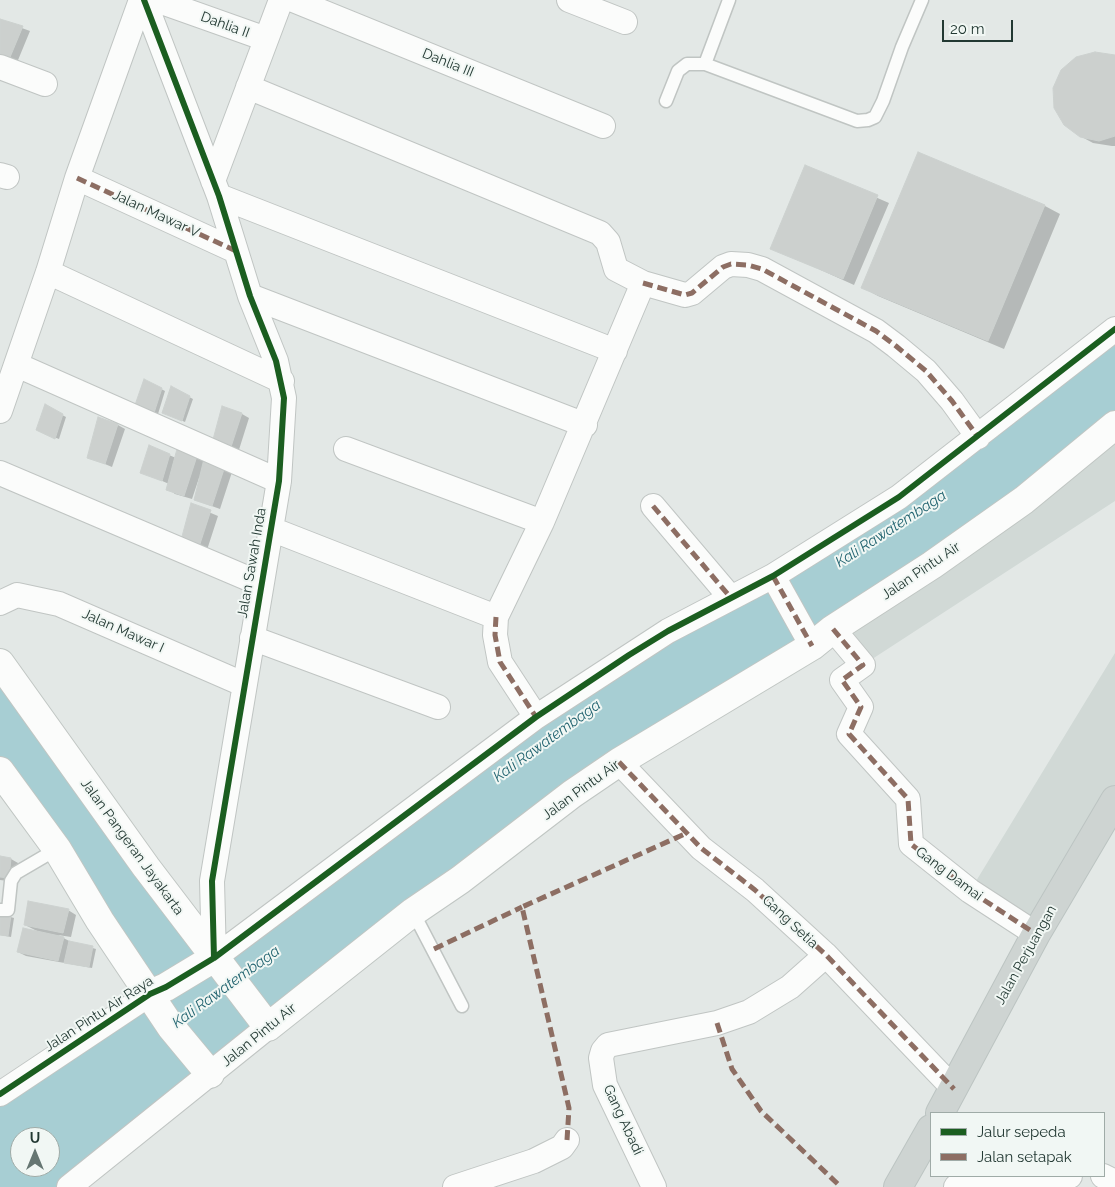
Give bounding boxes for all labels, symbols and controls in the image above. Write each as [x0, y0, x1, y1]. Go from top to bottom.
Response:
street label: Dahlia II [198, 8, 252, 42]
scale bar [945, 10, 1016, 42]
text: 20 m [950, 20, 985, 38]
street label: Dahlia III [420, 45, 476, 81]
street label: Jalan Mawar V [110, 187, 202, 241]
water label: Kali Rawatembaga [832, 486, 950, 572]
street label: Jalan Sawah Inda [234, 506, 270, 620]
street label: Jalan Pintu Air [878, 539, 964, 603]
street label: Jalan Mawar I [79, 605, 167, 657]
water label: Kali Rawatembaga [490, 696, 604, 786]
street label: Jalan Pintu Air [539, 756, 623, 824]
street label: Jalan Pangeran Jayakarta [77, 776, 187, 918]
street label: Gang Damai [912, 843, 986, 905]
street label: Gang Setia [759, 892, 821, 952]
street label: Jalan Perjuangan [992, 902, 1060, 1008]
water label: Kali Rawatembaga [169, 942, 283, 1032]
street label: Jalan Pintu Air Raya [41, 973, 157, 1055]
street label: Jalan Pintu Air [218, 1000, 300, 1070]
street label: Gang Abadi [599, 1082, 647, 1158]
legend [930, 1112, 1105, 1177]
text: Jalur sepeda [977, 1123, 1066, 1141]
north arrow [10, 1127, 60, 1177]
text: U [30, 1130, 40, 1146]
text: Jalan setapak [977, 1148, 1072, 1166]

